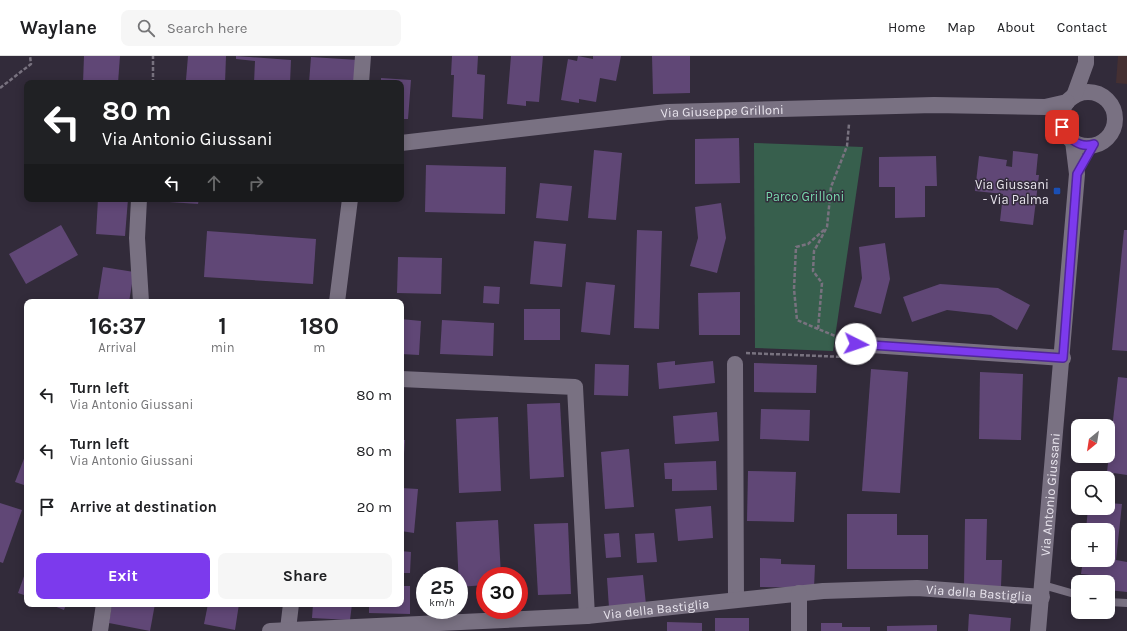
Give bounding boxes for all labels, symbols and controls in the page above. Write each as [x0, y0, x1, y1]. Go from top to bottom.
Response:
search box [121, 10, 401, 46]
text: Waylane [20, 17, 97, 39]
icon: search [135, 17, 157, 39]
text: Search here [167, 19, 247, 37]
text: Home [888, 19, 925, 36]
text: Map [947, 19, 975, 36]
text: About [997, 19, 1035, 36]
text: Contact [1057, 19, 1107, 36]
text: 80 m [102, 94, 171, 127]
icon: left [36, 96, 88, 148]
street label: Via Giuseppe Grilloni [660, 102, 784, 121]
pin [1045, 110, 1079, 144]
icon: arrive [1051, 116, 1073, 138]
text: Via Antonio Giussani [102, 128, 273, 150]
icon: left [161, 172, 183, 194]
icon: ahead [203, 172, 225, 194]
icon: right [245, 172, 267, 194]
place label: Via Giussani - Via Palma [975, 177, 1049, 207]
marker: Via Giussani - Via Palma [1052, 186, 1062, 196]
park label: Parco Grilloni [765, 189, 845, 204]
text: 16:37 [89, 312, 146, 340]
text: 1 [218, 312, 227, 340]
text: 180 [300, 312, 339, 340]
position arrow [835, 323, 877, 365]
text: Arrival [98, 340, 136, 355]
text: min [211, 340, 235, 355]
text: m [313, 340, 325, 355]
text: Turn left [70, 379, 129, 397]
icon: left [36, 384, 58, 406]
text: 80 m [356, 386, 392, 404]
text: Via Antonio Giussani [70, 397, 193, 412]
north arrow [1071, 419, 1115, 463]
map controls [1071, 419, 1115, 619]
street label: Via Antonio Giussani [1037, 432, 1063, 557]
text: Turn left [70, 435, 129, 453]
icon: left [36, 440, 58, 462]
text: 80 m [356, 442, 392, 460]
text: Via Antonio Giussani [70, 453, 193, 468]
button: search [1071, 471, 1115, 515]
icon: arrive [36, 496, 58, 518]
text: Arrive at destination [70, 498, 217, 516]
text: 20 m [357, 498, 392, 516]
button: + [1071, 523, 1115, 567]
button: Exit [36, 553, 210, 599]
button: Share [218, 553, 392, 599]
speed limit sign: 30 [476, 567, 528, 619]
button: − [1071, 575, 1115, 619]
text: 25 [430, 576, 454, 599]
street label: Via della Bastiglia [926, 582, 1033, 604]
street label: Via della Bastiglia [603, 596, 710, 622]
text: km/h [429, 597, 455, 609]

